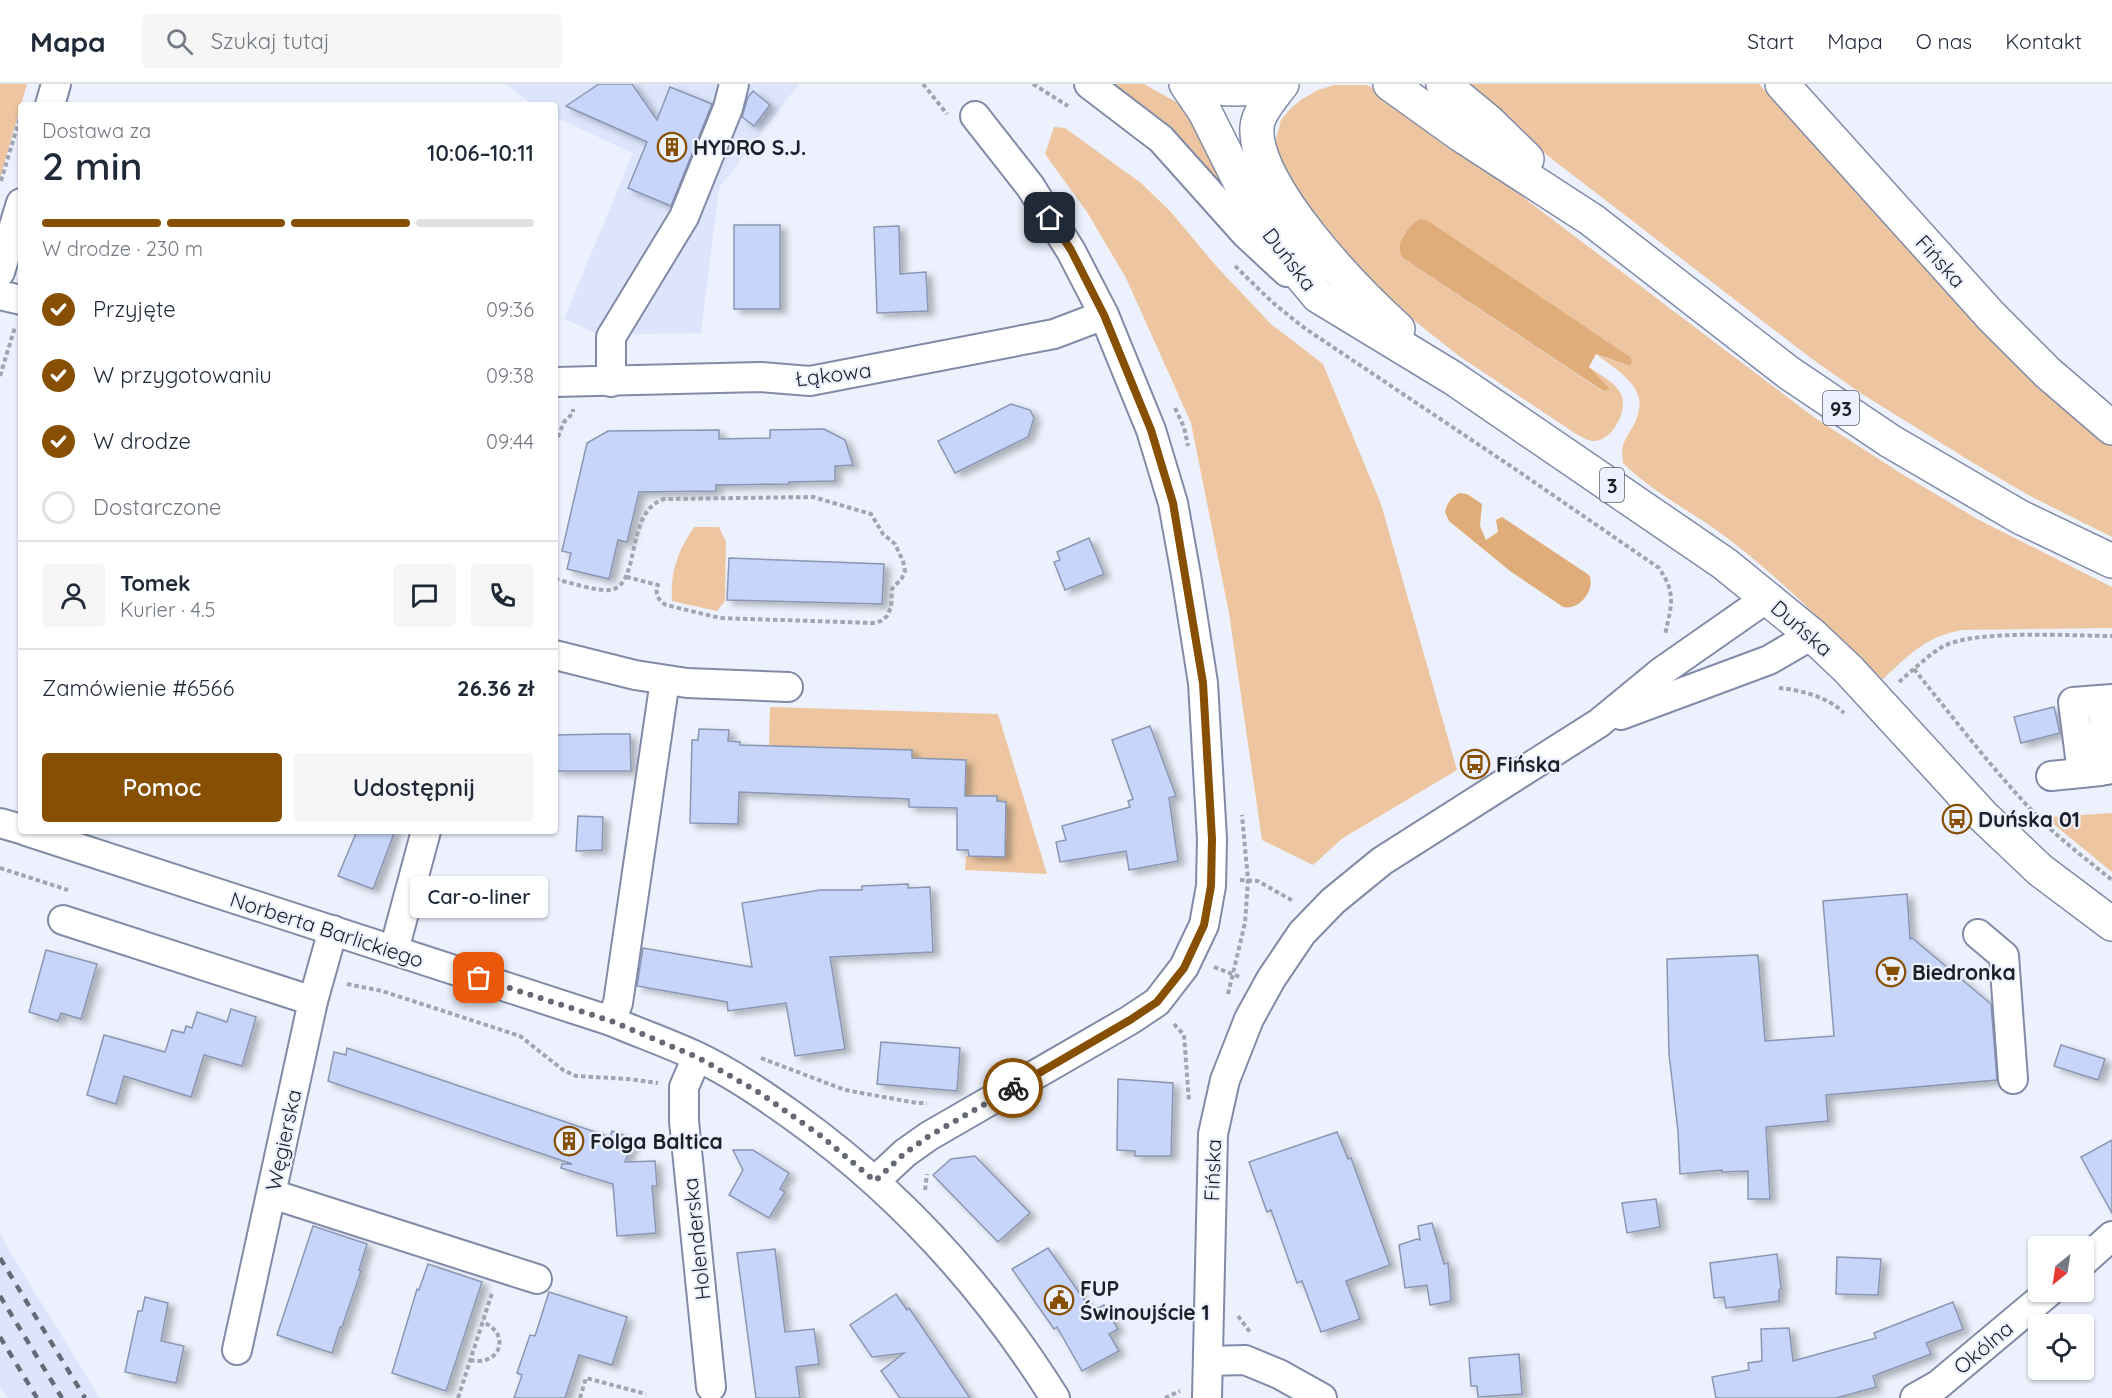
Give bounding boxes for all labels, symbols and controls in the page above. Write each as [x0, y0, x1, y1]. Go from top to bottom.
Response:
search box [142, 14, 562, 68]
text: Mapa [30, 24, 106, 59]
icon: search [163, 25, 196, 58]
text: Szukaj tutaj [211, 27, 330, 55]
text: Start [1747, 28, 1794, 54]
text: Mapa [1827, 28, 1883, 54]
text: O nas [1916, 28, 1972, 54]
text: Kontakt [2005, 28, 2082, 54]
text: Dostawa za [42, 118, 151, 143]
building icon: HYDRO S.J. [656, 131, 688, 163]
place label: HYDRO S.J. [693, 134, 806, 160]
text: 10:06–10:11 [427, 139, 534, 167]
text: 2 min [42, 141, 143, 190]
pin [1024, 192, 1075, 243]
icon: home [1033, 201, 1066, 234]
street label: Duńska [1257, 222, 1323, 296]
street label: Fińska [1911, 229, 1971, 293]
text: W drodze · 230 m [42, 236, 203, 261]
icon: check [42, 293, 75, 326]
text: Przyjęte [93, 295, 176, 323]
text: 09:36 [486, 297, 534, 322]
street label: Łąkowa [793, 356, 873, 392]
icon: check [42, 359, 75, 392]
text: W przygotowaniu [93, 361, 272, 389]
text: 09:38 [486, 363, 534, 388]
road number: 93 [1823, 391, 1859, 425]
icon: check [42, 425, 75, 458]
text: W drodze [93, 427, 191, 455]
text: 09:44 [486, 429, 534, 454]
road number: 3 [1600, 468, 1624, 502]
text: Dostarczone [93, 493, 222, 521]
button: person [42, 564, 105, 627]
button: chat [393, 564, 456, 627]
button: phone [471, 564, 534, 627]
text: Tomek [120, 569, 191, 597]
street label: Duńska [1766, 594, 1838, 662]
text: Kurier · 4.5 [120, 597, 216, 622]
text: Zamówienie #6566 [42, 674, 234, 702]
text: 26.36 zł [457, 674, 534, 702]
bus stop icon: Fińska [1459, 748, 1491, 780]
place label: Fińska [1496, 751, 1560, 777]
button: Pomoc [42, 753, 282, 822]
button: Udostępnij [294, 753, 534, 822]
bus stop icon: Duńska 01 [1941, 803, 1973, 835]
place label: Duńska 01 [1978, 806, 2080, 832]
callout: Car-o-liner [410, 876, 548, 918]
text: Car-o-liner [427, 884, 531, 909]
street label: Norberta Barlickiego [227, 885, 427, 973]
pin [453, 952, 504, 1003]
supermarket icon: Biedronka [1875, 956, 1907, 988]
place label: Biedronka [1912, 959, 2016, 985]
icon: bag [462, 961, 495, 994]
courier [983, 1058, 1043, 1118]
icon: bike [997, 1072, 1030, 1105]
street label: Węgierska [260, 1087, 306, 1193]
building icon: Folga Baltica [553, 1125, 585, 1157]
place label: Folga Baltica [590, 1128, 723, 1154]
street label: Fińska [1198, 1138, 1226, 1202]
street label: Holenderska [677, 1177, 715, 1301]
north arrow [2028, 1236, 2094, 1302]
map controls [2028, 1236, 2094, 1380]
place label: FUP Świnoujście 1 [1080, 1275, 1210, 1325]
public building icon: FUP Świnoujście 1 [1043, 1284, 1075, 1316]
button: locate [2028, 1314, 2094, 1380]
street label: Okólna [1948, 1315, 2018, 1379]

